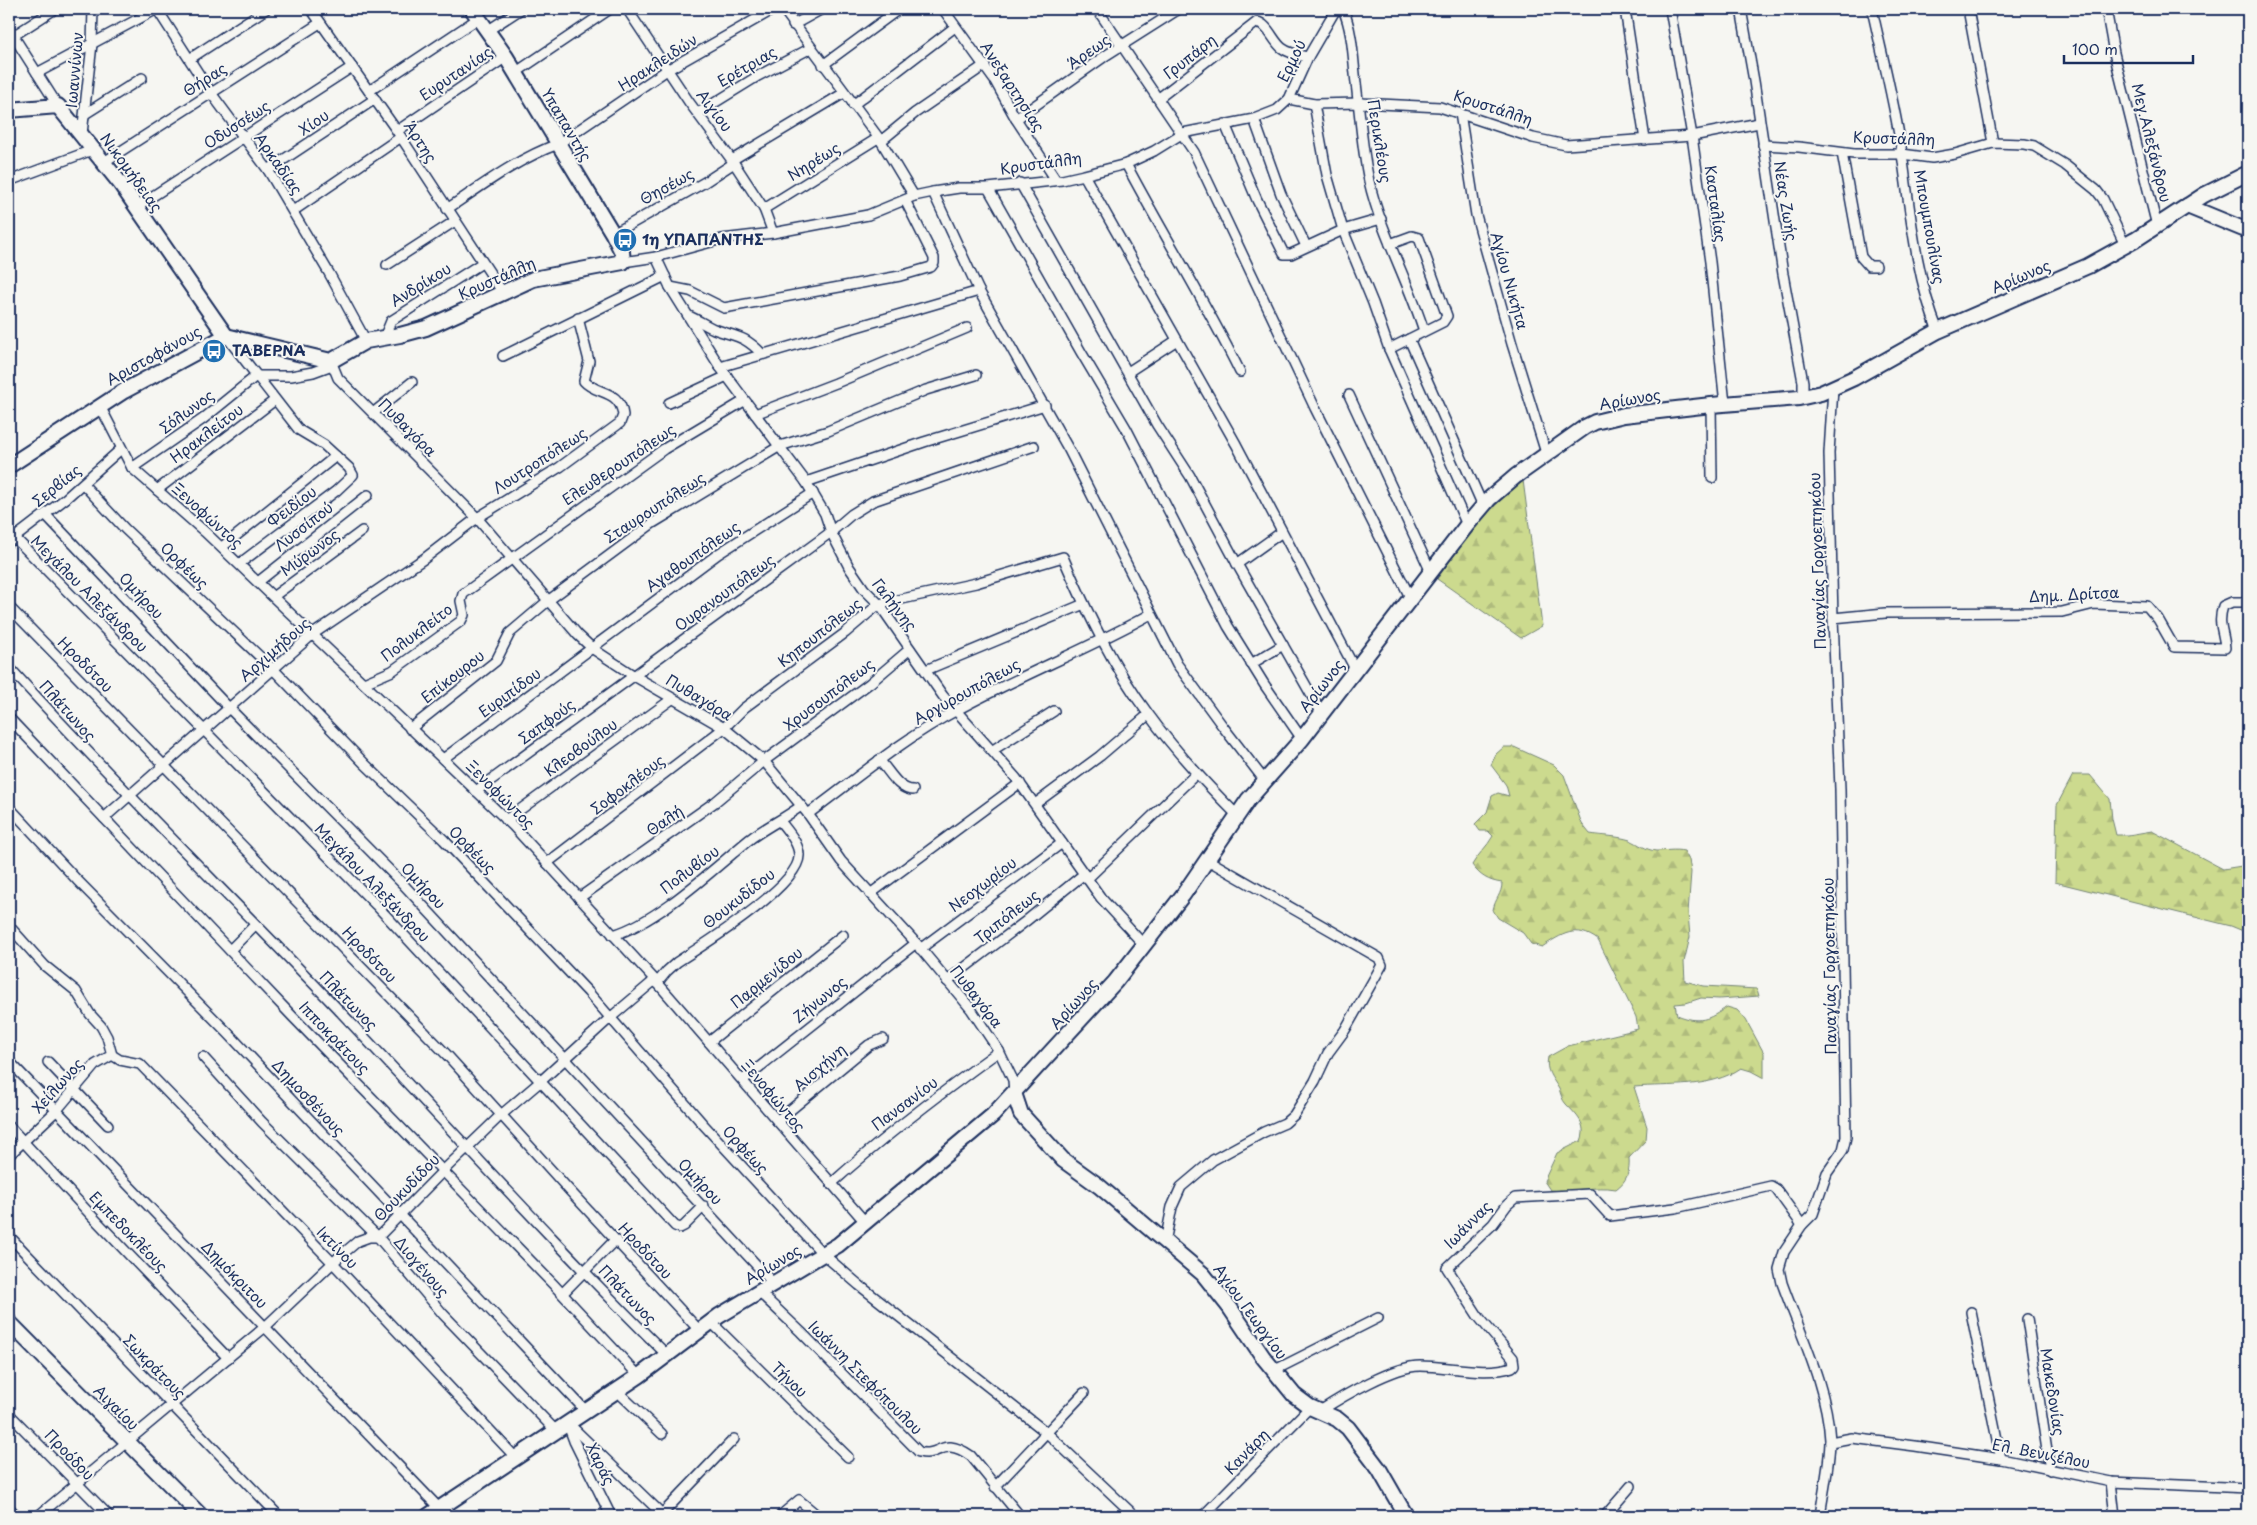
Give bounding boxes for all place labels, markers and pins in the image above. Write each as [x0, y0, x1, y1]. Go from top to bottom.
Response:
bus stop icon: 1η ΥΠΑΠΑΝΤΗΣ [612, 227, 638, 253]
place label: 1η ΥΠΑΠΑΝΤΗΣ [642, 227, 764, 250]
bus stop icon: ΤΑΒΕΡΝΑ [201, 338, 227, 364]
place label: ΤΑΒΕΡΝΑ [232, 338, 306, 361]

